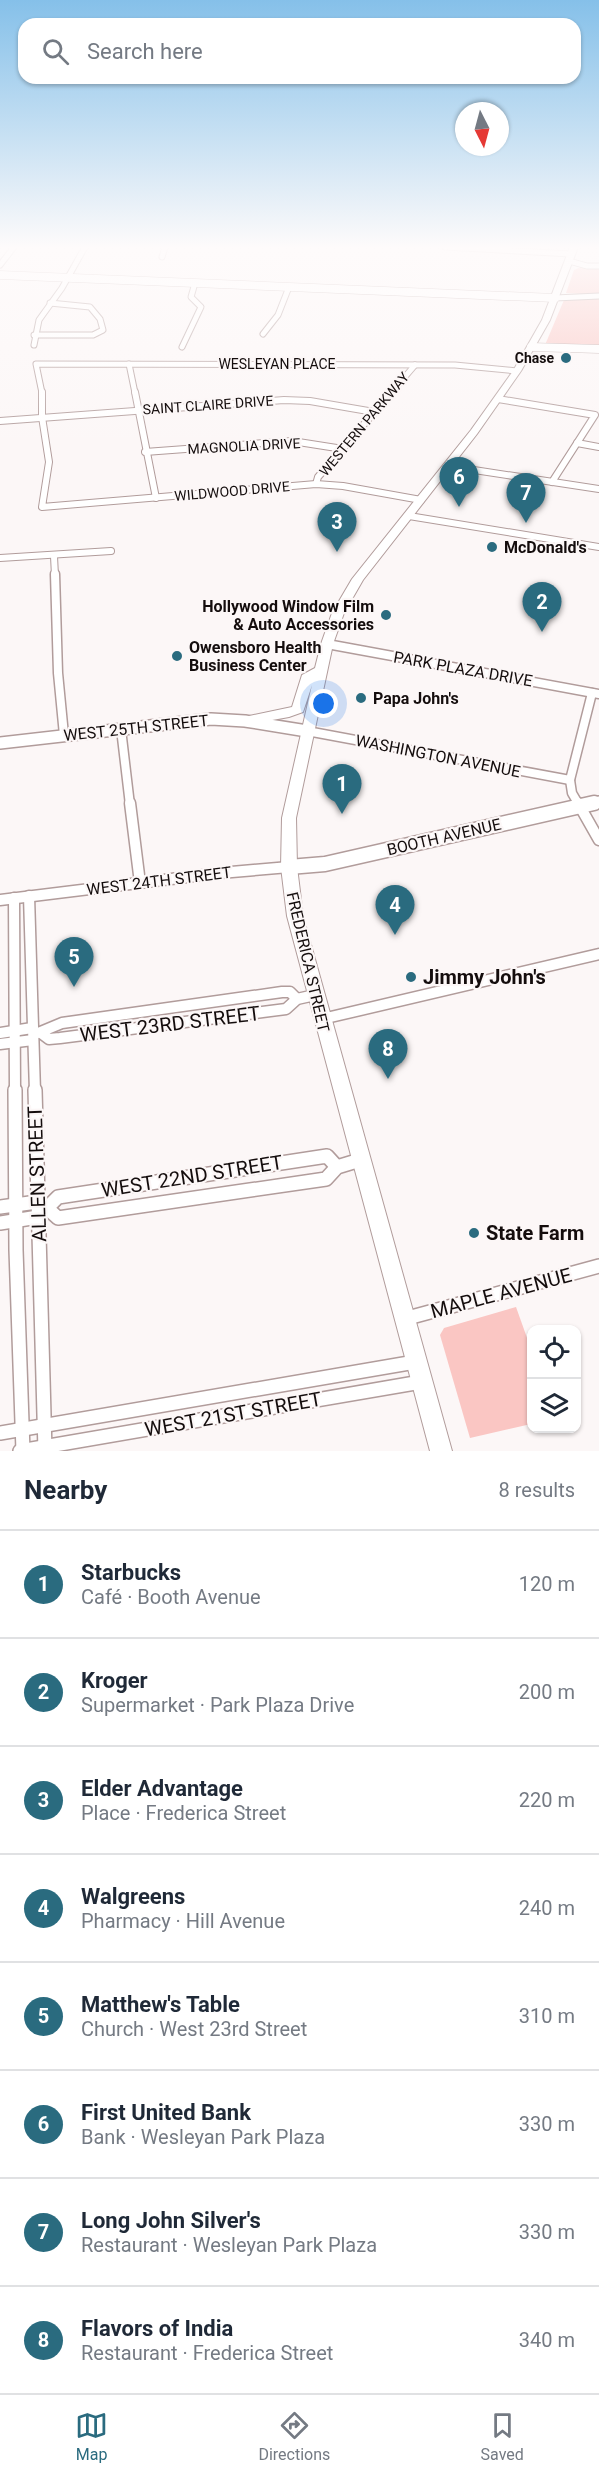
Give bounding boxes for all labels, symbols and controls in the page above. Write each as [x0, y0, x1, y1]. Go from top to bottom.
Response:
search box [18, 18, 581, 84]
icon: search [39, 35, 72, 68]
text: Search here [87, 39, 203, 64]
north arrow [455, 102, 509, 156]
place label: Chase [515, 350, 554, 366]
marker: Chase [559, 351, 573, 365]
street label: WESLEYAN PLACE [218, 356, 336, 372]
street label: WESTERN PARKWAY [316, 368, 412, 479]
street label: SAINT CLAIRE DRIVE [142, 392, 274, 418]
street label: MAGNOLIA DRIVE [187, 435, 301, 457]
pin: 6 [440, 458, 478, 507]
pin: 7 [506, 474, 546, 523]
street label: WILDWOOD DRIVE [174, 478, 290, 504]
pin: 3 [318, 502, 356, 552]
place label: McDonald's [504, 538, 587, 557]
marker: McDonald's [485, 540, 499, 554]
pin: 2 [522, 582, 562, 632]
place label: Hollywood Window Film & Auto Accessories [202, 597, 374, 634]
marker: Hollywood Window Film & Auto Accessories [379, 608, 393, 622]
place label: Owensboro Health Business Center [189, 638, 321, 675]
street label: PARK PLAZA DRIVE [392, 647, 534, 691]
marker: Owensboro Health Business Center [170, 649, 184, 663]
your location [309, 689, 338, 718]
place label: Papa John's [373, 689, 459, 708]
marker: Papa John's [354, 691, 368, 705]
street label: WEST 25TH STREET [63, 711, 210, 745]
street label: WASHINGTON AVENUE [354, 731, 522, 781]
pin: 1 [322, 764, 362, 814]
street label: BOOTH AVENUE [385, 815, 503, 859]
street label: WEST 24TH STREET [86, 863, 233, 899]
pin: 4 [376, 886, 414, 935]
street label: FREDERICA STREET [283, 890, 333, 1034]
pin: 5 [54, 938, 94, 987]
place label: Jimmy John's [423, 965, 546, 989]
marker: Jimmy John's [404, 970, 418, 984]
street label: WEST 23RD STREET [79, 1001, 262, 1047]
pin: 8 [368, 1030, 408, 1079]
street label: ALLEN STREET [23, 1105, 51, 1242]
street label: WEST 22ND STREET [100, 1150, 284, 1202]
place label: State Farm [486, 1221, 584, 1245]
marker: State Farm [467, 1226, 481, 1240]
street label: MAPLE AVENUE [428, 1263, 574, 1323]
map controls [527, 1325, 581, 1433]
button: locate [527, 1325, 581, 1379]
button: layers [527, 1379, 581, 1433]
street label: WEST 21ST STREET [143, 1387, 323, 1441]
text: Nearby [24, 1475, 107, 1505]
text: 8 results [499, 1478, 575, 1502]
text: Starbucks [81, 1560, 181, 1585]
text: 1 [38, 1572, 49, 1596]
text: 120 m [519, 1572, 575, 1596]
text: Café · Booth Avenue [81, 1585, 261, 1609]
text: Kroger [81, 1668, 148, 1693]
text: 2 [38, 1680, 49, 1704]
text: 200 m [519, 1680, 575, 1704]
text: Supermarket · Park Plaza Drive [81, 1693, 354, 1717]
text: Elder Advantage [81, 1776, 243, 1801]
text: 3 [38, 1788, 49, 1812]
text: 220 m [519, 1788, 575, 1812]
text: Place · Frederica Street [81, 1801, 286, 1825]
text: Walgreens [81, 1884, 185, 1909]
text: 4 [38, 1896, 49, 1920]
text: 240 m [519, 1896, 575, 1920]
text: Pharmacy · Hill Avenue [81, 1909, 285, 1933]
text: Matthew's Table [81, 1992, 240, 2017]
text: 5 [38, 2004, 49, 2028]
text: 310 m [519, 2004, 575, 2028]
text: Church · West 23rd Street [81, 2017, 307, 2041]
text: First United Bank [81, 2100, 251, 2125]
text: 6 [38, 2112, 49, 2136]
text: 330 m [519, 2112, 575, 2136]
text: Bank · Wesleyan Park Plaza [81, 2125, 325, 2149]
text: Long John Silver's [81, 2208, 261, 2233]
text: 7 [38, 2220, 49, 2244]
text: 330 m [519, 2220, 575, 2244]
text: Restaurant · Wesleyan Park Plaza [81, 2233, 377, 2257]
text: Flavors of India [81, 2316, 233, 2341]
text: 8 [38, 2328, 49, 2352]
text: 340 m [519, 2328, 575, 2352]
text: Restaurant · Frederica Street [81, 2341, 333, 2365]
tab: Map [75, 2409, 108, 2464]
tab: Directions [258, 2409, 330, 2464]
tab: Saved [481, 2409, 524, 2464]

